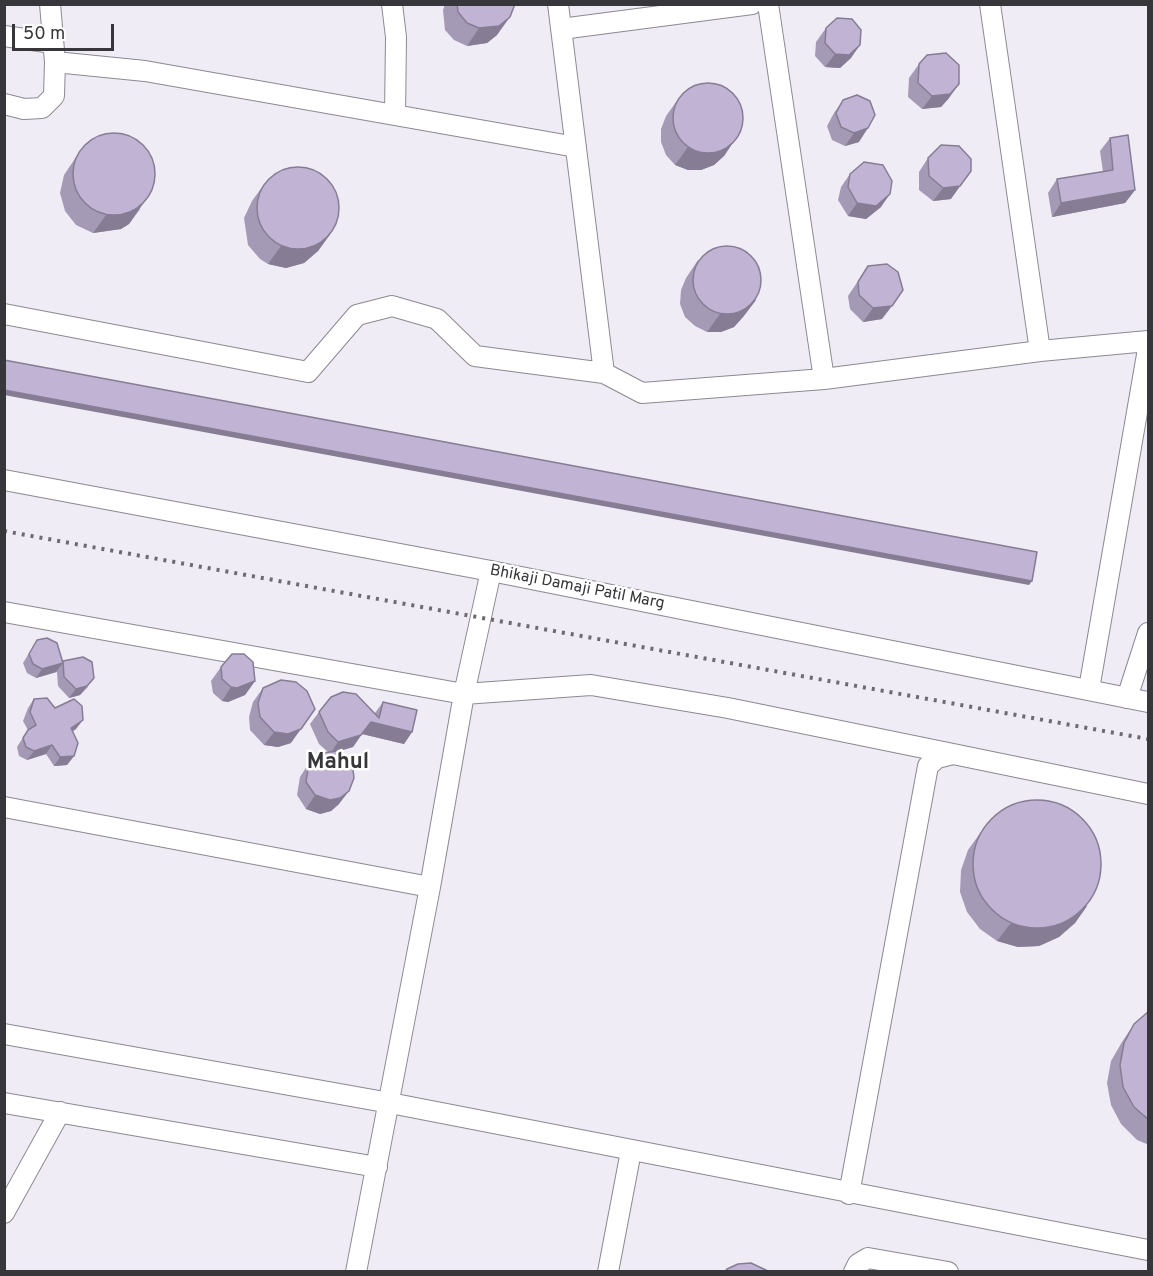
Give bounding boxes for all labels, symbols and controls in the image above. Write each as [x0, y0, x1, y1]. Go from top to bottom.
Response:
scale bar [15, 12, 117, 50]
text: 50 m [23, 23, 65, 46]
street label: Bhikaji Damaji Patil Marg [488, 562, 666, 614]
district label: Mahul [307, 751, 369, 777]

